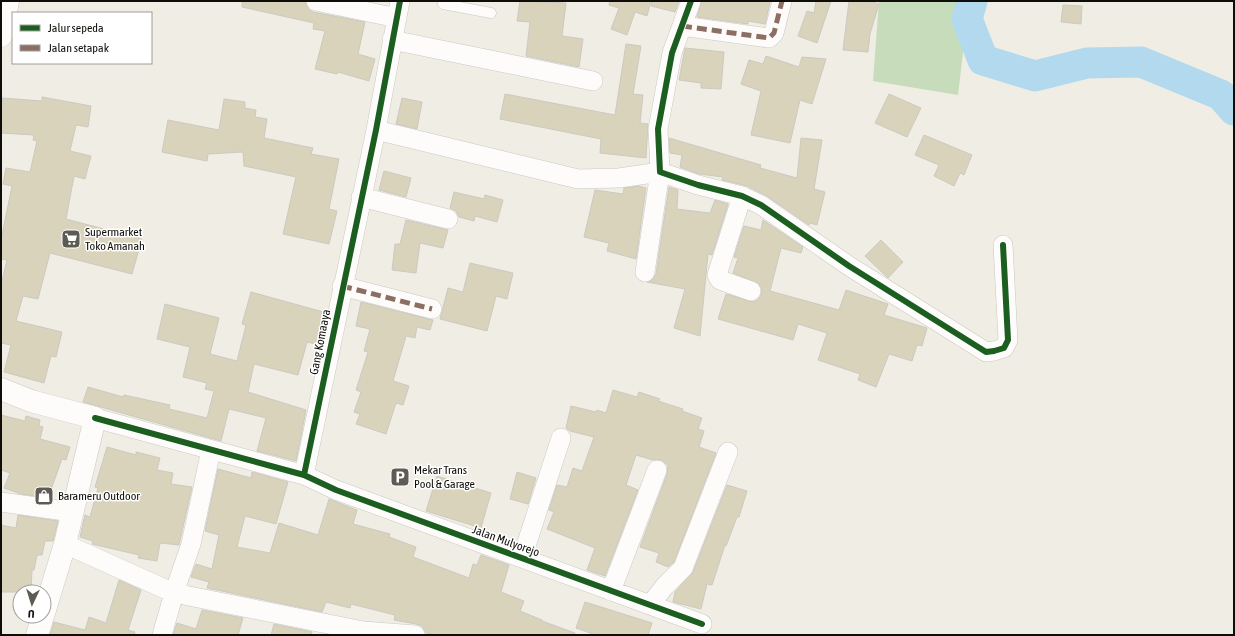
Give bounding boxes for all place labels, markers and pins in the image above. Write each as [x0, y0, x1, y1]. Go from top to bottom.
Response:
place label: Supermarket Toko Amanah [85, 225, 145, 253]
supermarket icon: Supermarket Toko Amanah [60, 228, 82, 250]
place label: Mekar Trans Pool & Garage [414, 463, 475, 491]
parking icon: Mekar Trans Pool & Garage [389, 466, 411, 488]
shop icon: Barameru Outdoor [33, 485, 55, 507]
place label: Barameru Outdoor [58, 489, 140, 503]

